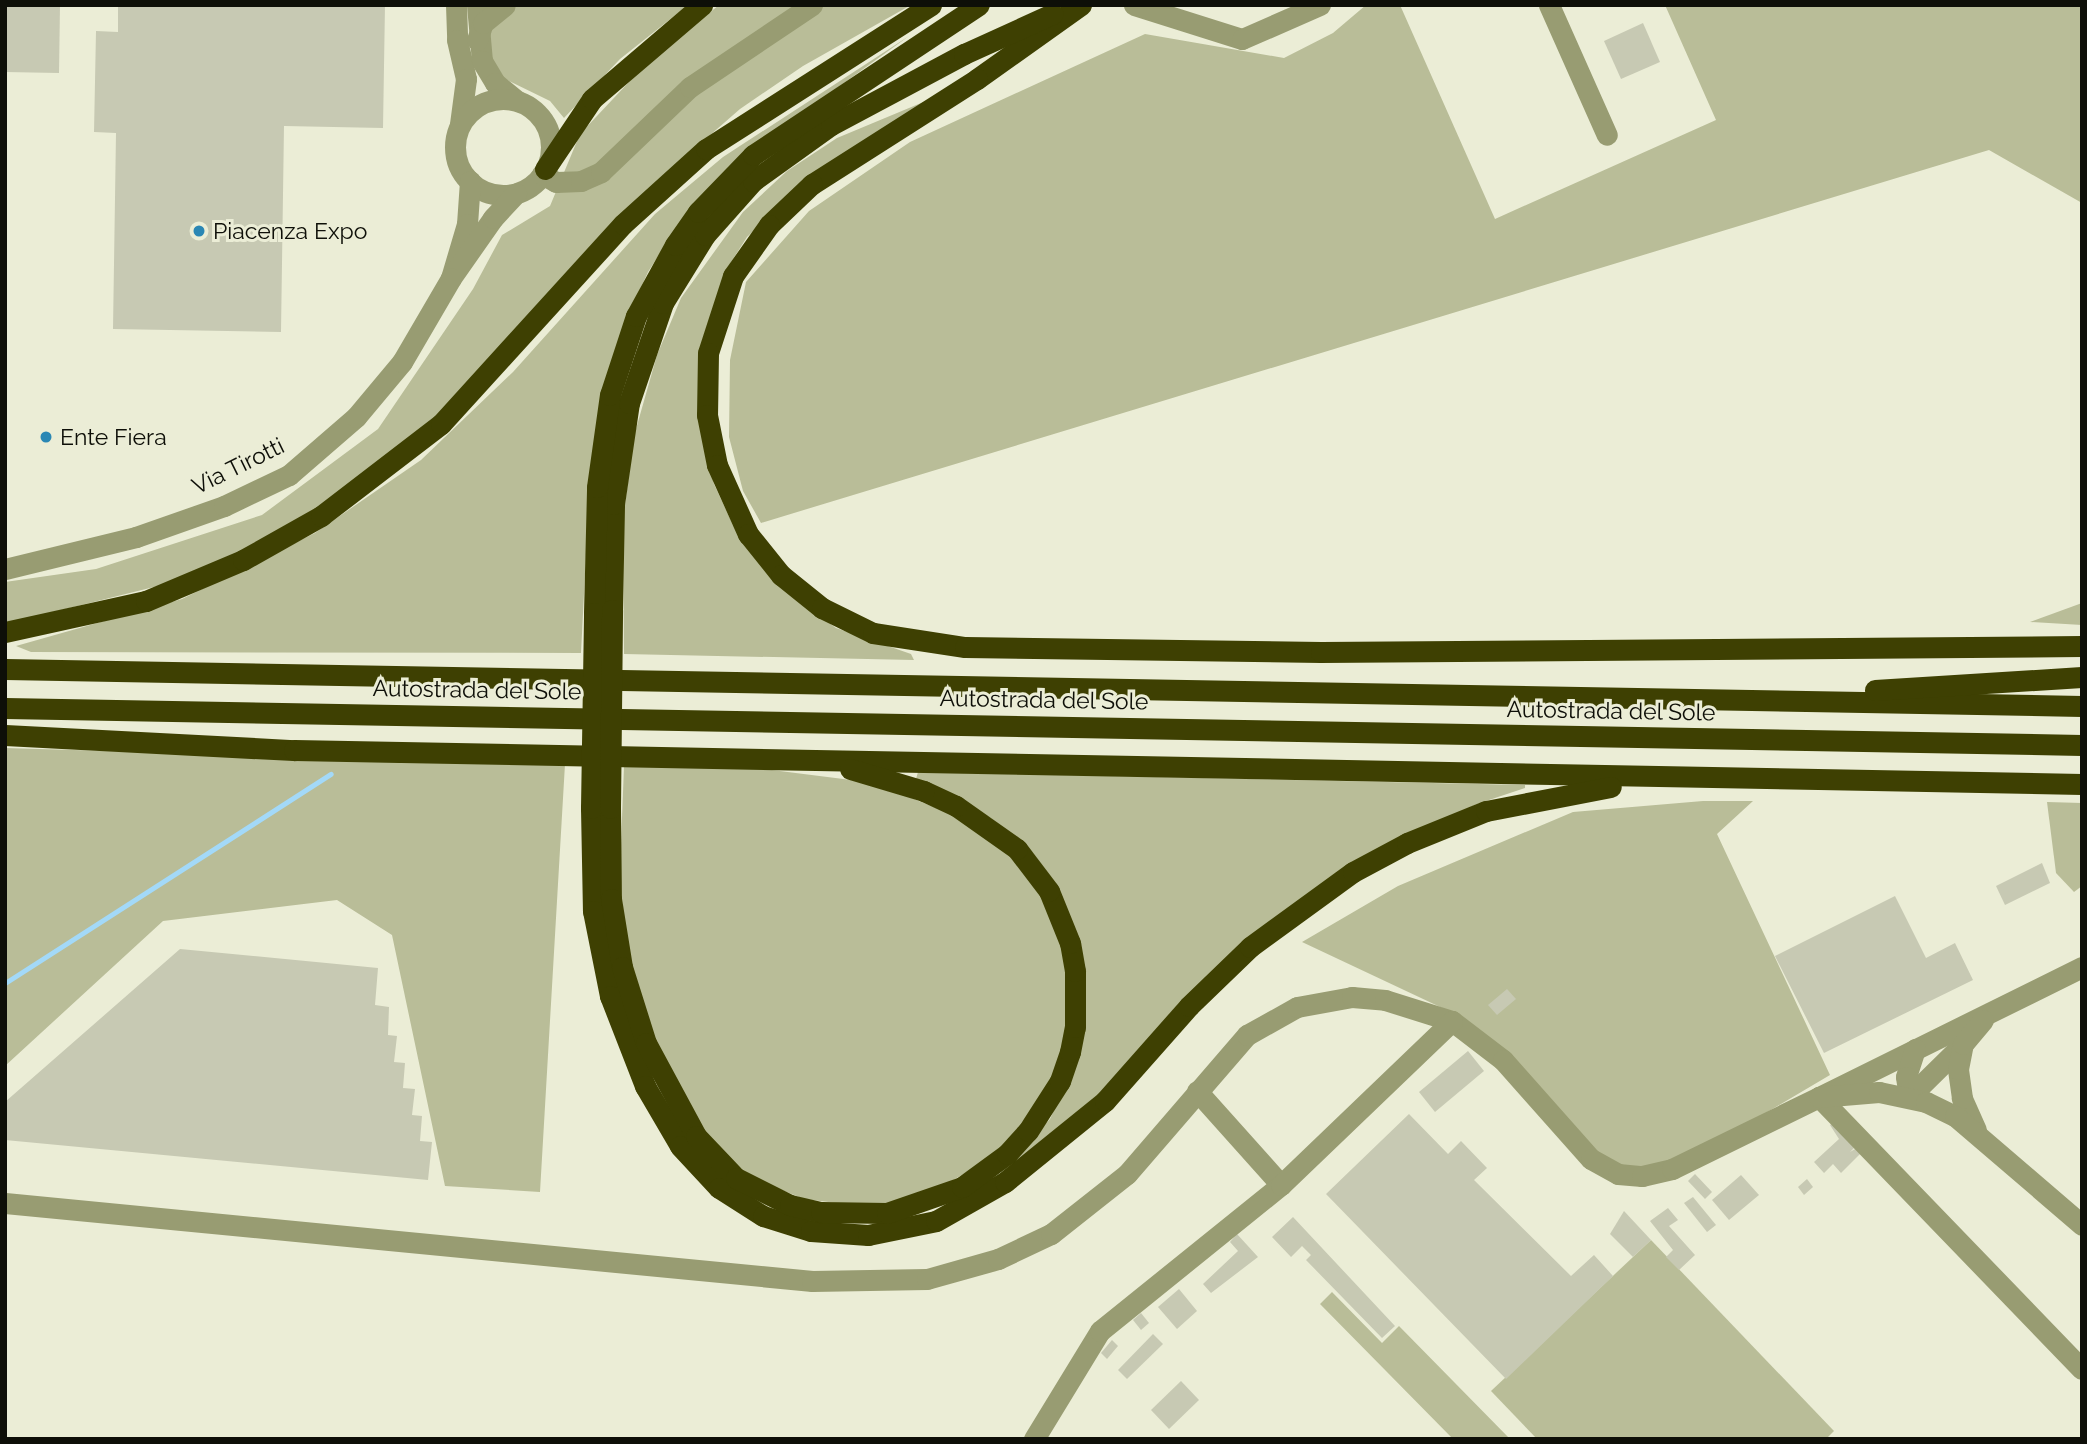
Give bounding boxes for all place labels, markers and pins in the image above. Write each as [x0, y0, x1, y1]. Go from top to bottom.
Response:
place label: Piacenza Expo [213, 217, 367, 245]
marker: Piacenza Expo [191, 223, 207, 239]
place label: Ente Fiera [60, 423, 167, 451]
marker: Ente Fiera [38, 429, 54, 445]

